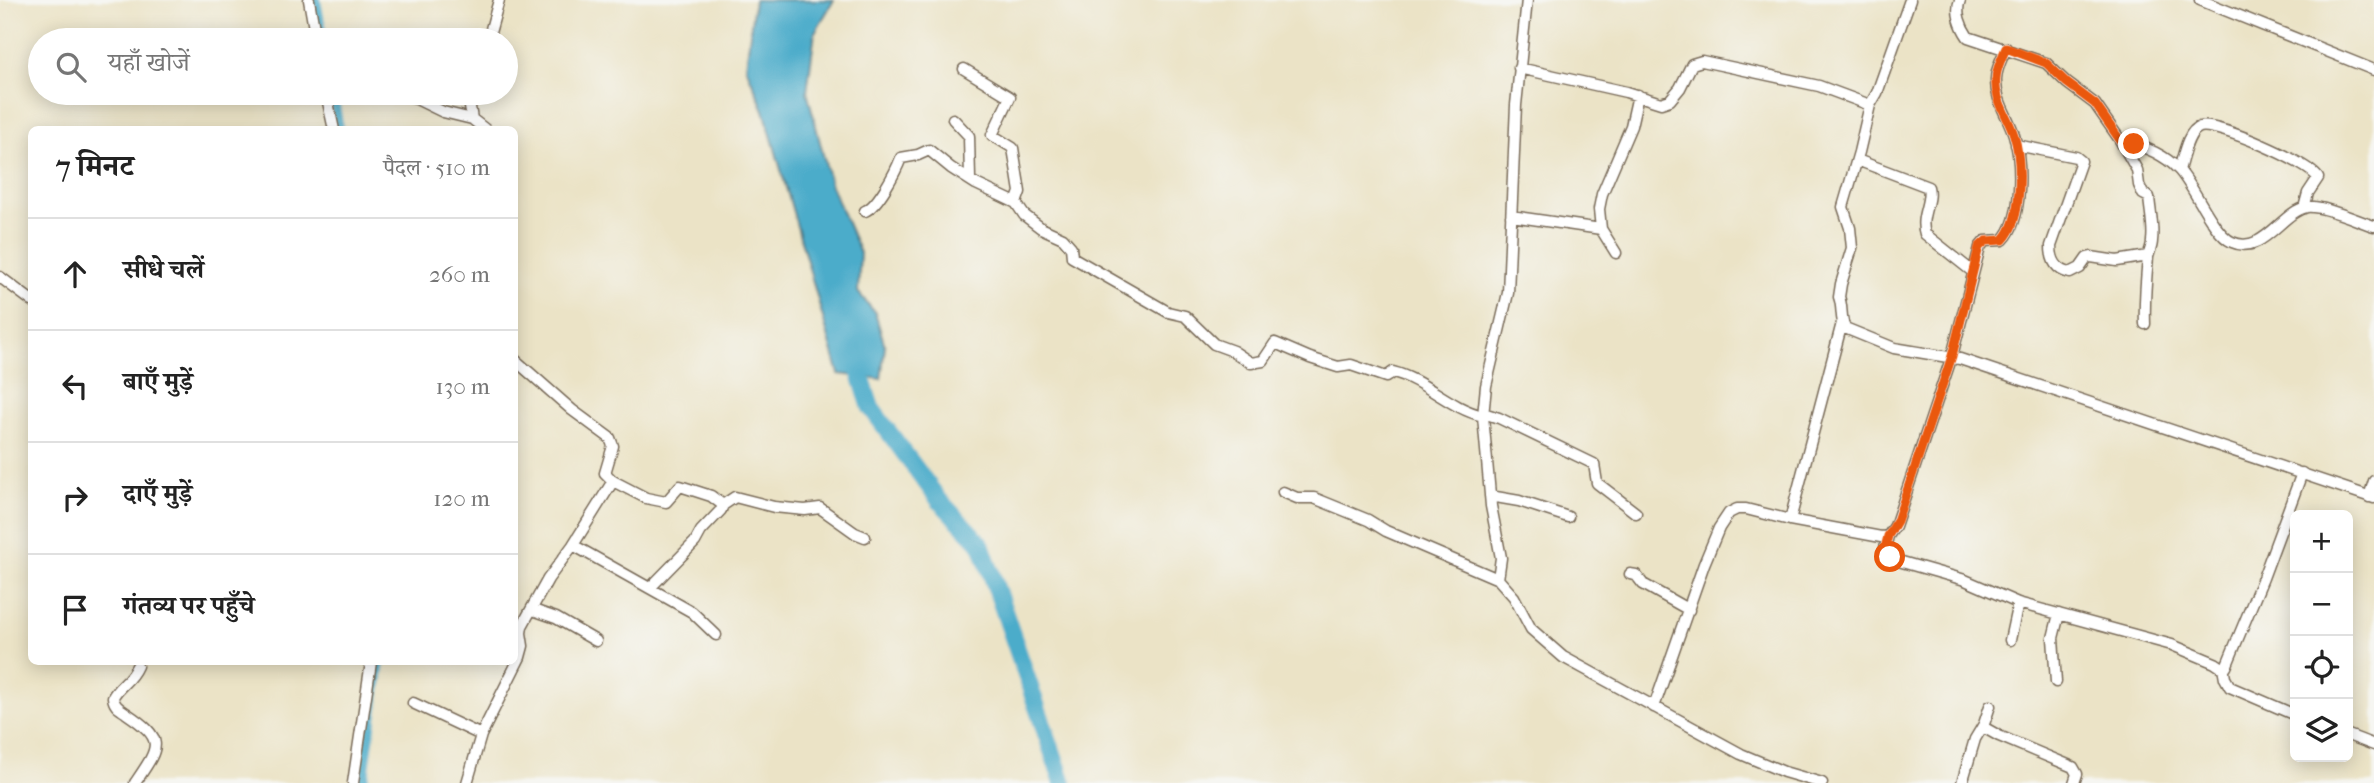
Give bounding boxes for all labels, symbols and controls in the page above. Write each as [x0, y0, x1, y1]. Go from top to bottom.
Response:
search box [28, 28, 518, 105]
text: यहाँ खोजें [108, 47, 190, 78]
icon: search [52, 48, 90, 86]
route end [2118, 128, 2149, 159]
text: 7 मिनट [56, 149, 134, 184]
text: पैदल · 510 m [383, 154, 490, 181]
text: सीधे चलें [123, 254, 204, 285]
icon: ahead [56, 255, 94, 293]
text: 260 m [429, 261, 490, 288]
text: बाएँ मुड़ें [123, 366, 193, 397]
icon: left [56, 367, 94, 405]
text: 130 m [436, 373, 490, 400]
text: दाएँ मुड़ें [123, 478, 192, 509]
icon: right [56, 479, 94, 517]
text: 120 m [433, 485, 490, 512]
map controls [2290, 510, 2353, 762]
button: + [2290, 510, 2353, 573]
route start [1874, 541, 1905, 572]
button: − [2290, 573, 2353, 636]
text: गंतव्य पर पहुँचे [123, 590, 254, 621]
icon: arrive [56, 591, 94, 629]
button: locate [2290, 636, 2353, 699]
button: layers [2290, 699, 2353, 762]

